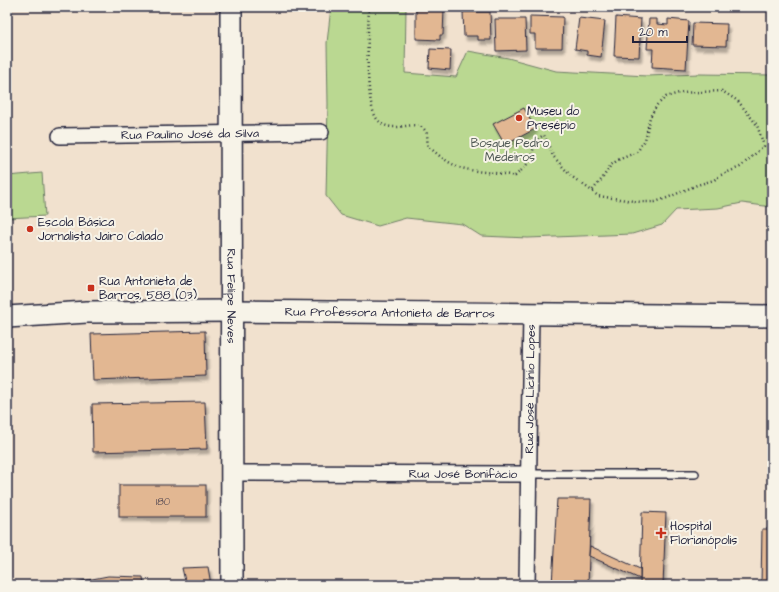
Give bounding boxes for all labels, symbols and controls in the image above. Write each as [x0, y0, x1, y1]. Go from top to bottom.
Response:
scale bar [633, 18, 687, 44]
text: 20 m [639, 24, 668, 41]
place label: Museu do Presépio [527, 103, 580, 134]
marker: Museu do Presépio [514, 113, 524, 123]
street label: Rua Paulino José da Silva [121, 125, 259, 144]
park label: Bosque Pedro Medeiros [471, 135, 550, 166]
place label: Escola Básica Jornalista Jairo Calado [38, 214, 164, 245]
marker: Escola Básica Jornalista Jairo Calado [25, 224, 35, 234]
street label: Rua Felipe Neves [222, 249, 240, 343]
place label: Rua Antonieta de Barros, 588 (03) [99, 273, 197, 304]
marker: Rua Antonieta de Barros, 588 (03) [86, 283, 96, 293]
street label: Rua Professora Antonieta de Barros [285, 303, 495, 322]
street label: Rua José Licínio Lopes [521, 324, 540, 454]
street label: Rua José Bonifácio [409, 466, 518, 483]
house number: 180 [156, 495, 170, 509]
place label: Hospital Florianópolis [670, 518, 737, 549]
marker: Hospital Florianópolis [655, 527, 667, 539]

